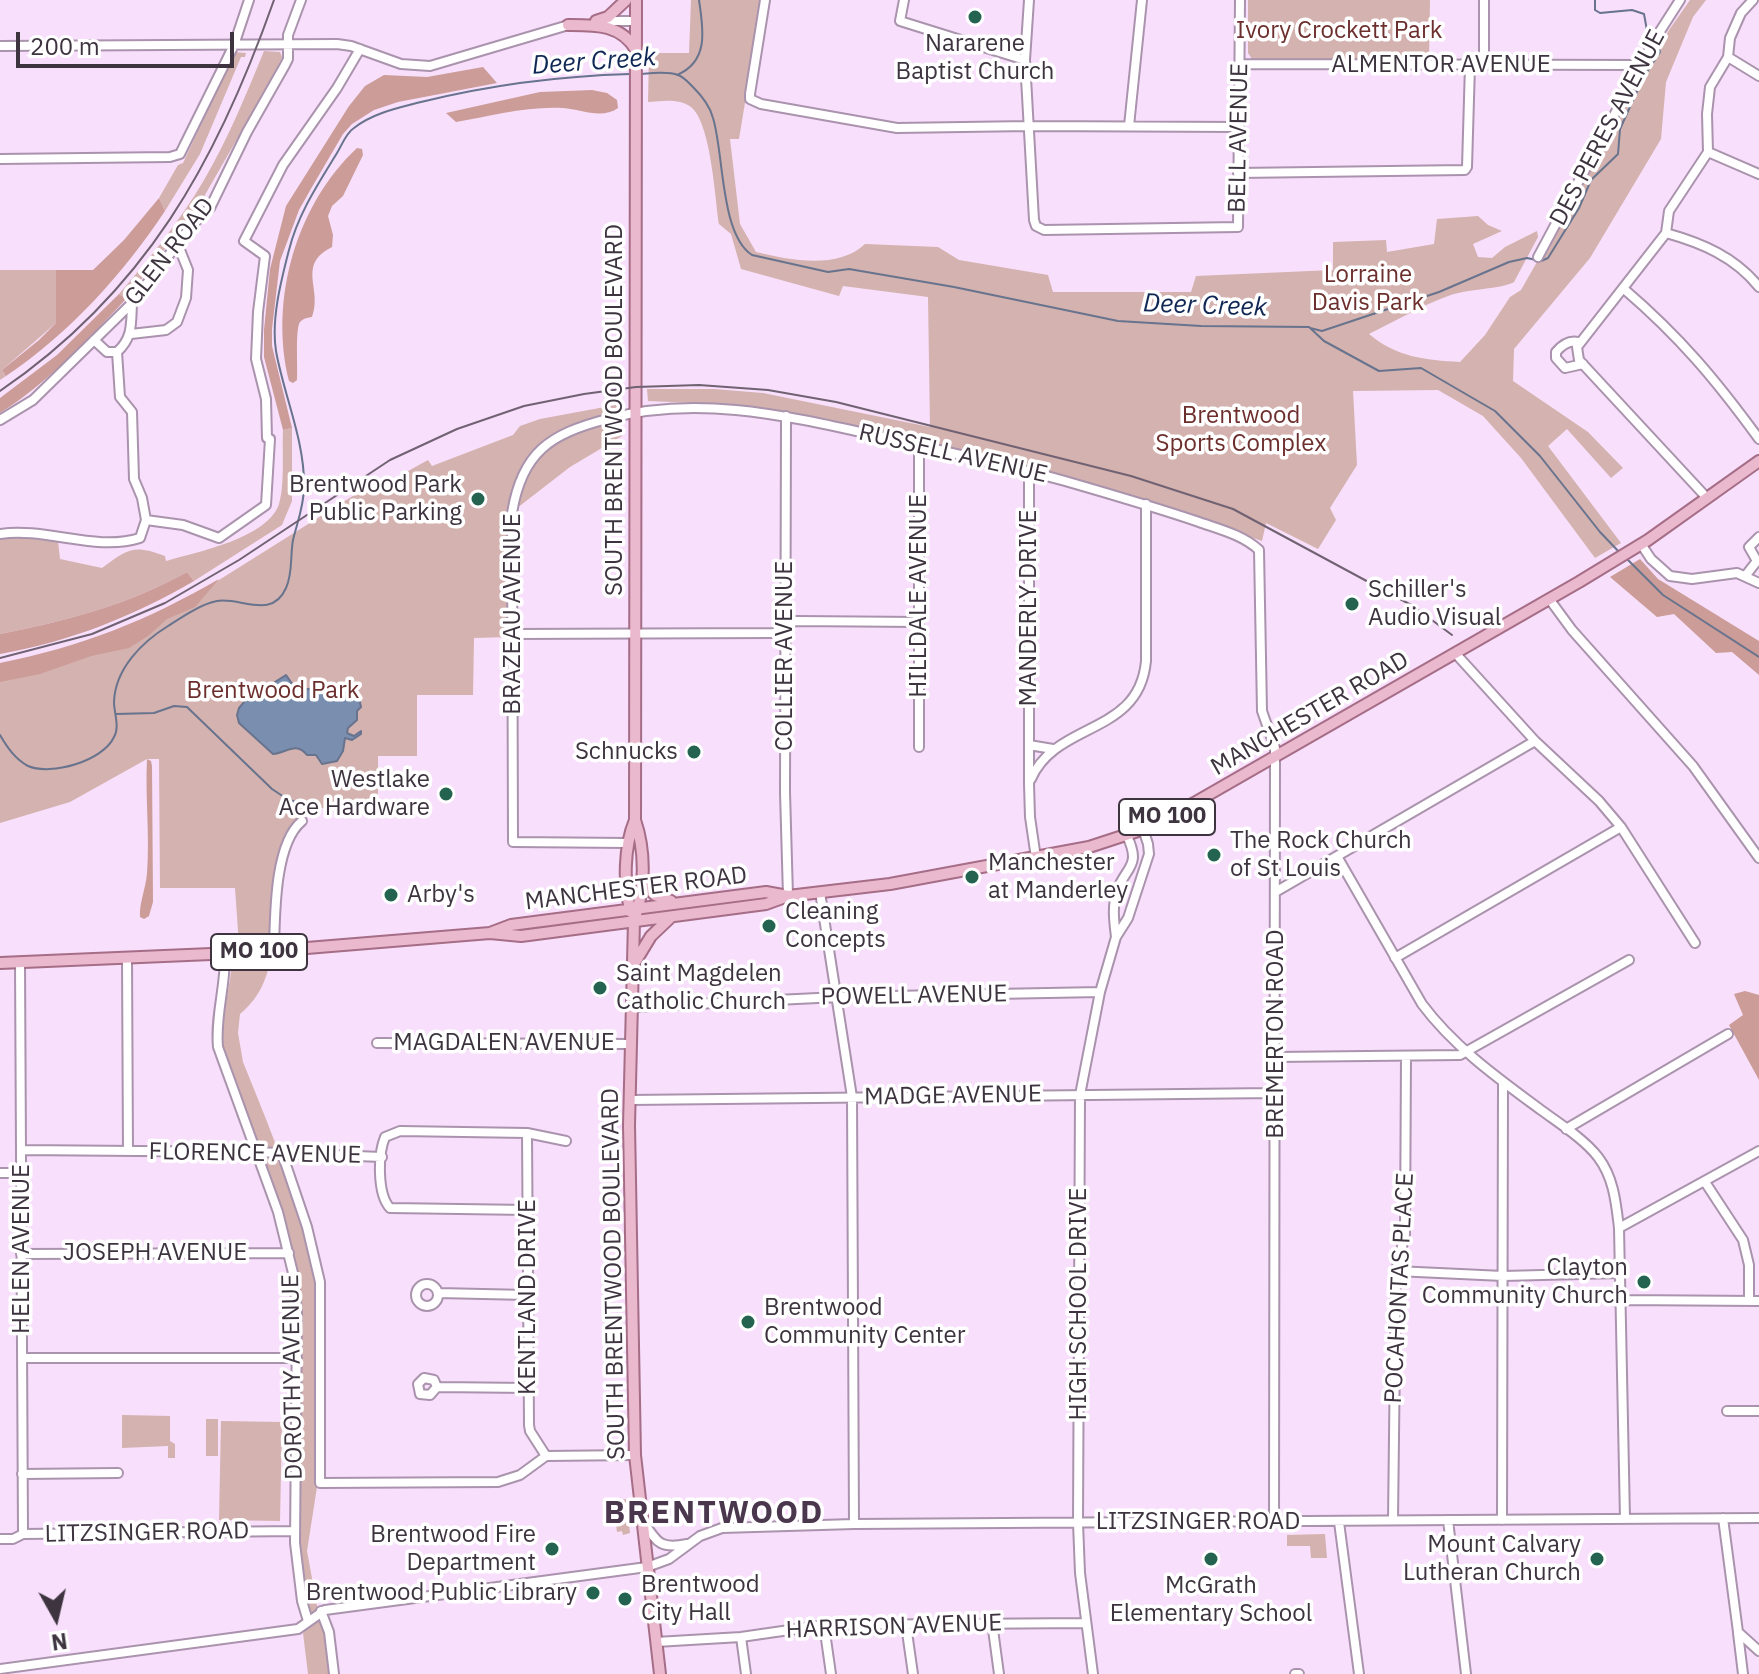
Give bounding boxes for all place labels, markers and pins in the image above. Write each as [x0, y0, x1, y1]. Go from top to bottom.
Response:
marker: Nararene Baptist Church [966, 8, 984, 26]
place label: Nararene Baptist Church [896, 30, 1054, 86]
place label: Brentwood Park Public Parking [289, 471, 462, 527]
marker: Brentwood Park Public Parking [469, 490, 487, 508]
place label: Schiller's Audio Visual [1368, 576, 1501, 632]
marker: Schiller's Audio Visual [1343, 595, 1361, 613]
place label: Schnucks [575, 738, 678, 766]
marker: Schnucks [685, 743, 703, 761]
place label: Westlake Ace Hardware [279, 766, 430, 822]
marker: Westlake Ace Hardware [437, 785, 455, 803]
place label: The Rock Church of St Louis [1230, 827, 1412, 883]
marker: The Rock Church of St Louis [1205, 846, 1223, 864]
place label: Manchester at Manderley [988, 849, 1128, 905]
marker: Manchester at Manderley [963, 868, 981, 886]
place label: Arby's [407, 881, 475, 909]
marker: Arby's [382, 886, 400, 904]
place label: Cleaning Concepts [785, 898, 886, 954]
marker: Cleaning Concepts [760, 917, 778, 935]
place label: Saint Magdelen Catholic Church [616, 960, 786, 1016]
marker: Saint Magdelen Catholic Church [591, 979, 609, 997]
place label: Clayton Community Church [1422, 1254, 1628, 1310]
marker: Clayton Community Church [1635, 1273, 1653, 1291]
place label: Brentwood Community Center [764, 1294, 966, 1350]
marker: Brentwood Community Center [739, 1313, 757, 1331]
place label: Brentwood Fire Department [370, 1521, 536, 1577]
place label: Mount Calvary Lutheran Church [1403, 1531, 1581, 1587]
marker: Brentwood Fire Department [543, 1540, 561, 1558]
marker: McGrath Elementary School [1202, 1550, 1220, 1568]
marker: Mount Calvary Lutheran Church [1588, 1550, 1606, 1568]
place label: Brentwood City Hall [641, 1571, 760, 1627]
place label: McGrath Elementary School [1110, 1572, 1312, 1628]
place label: Brentwood Public Library [306, 1579, 577, 1607]
marker: Brentwood Public Library [584, 1584, 602, 1602]
marker: Brentwood City Hall [616, 1590, 634, 1608]

